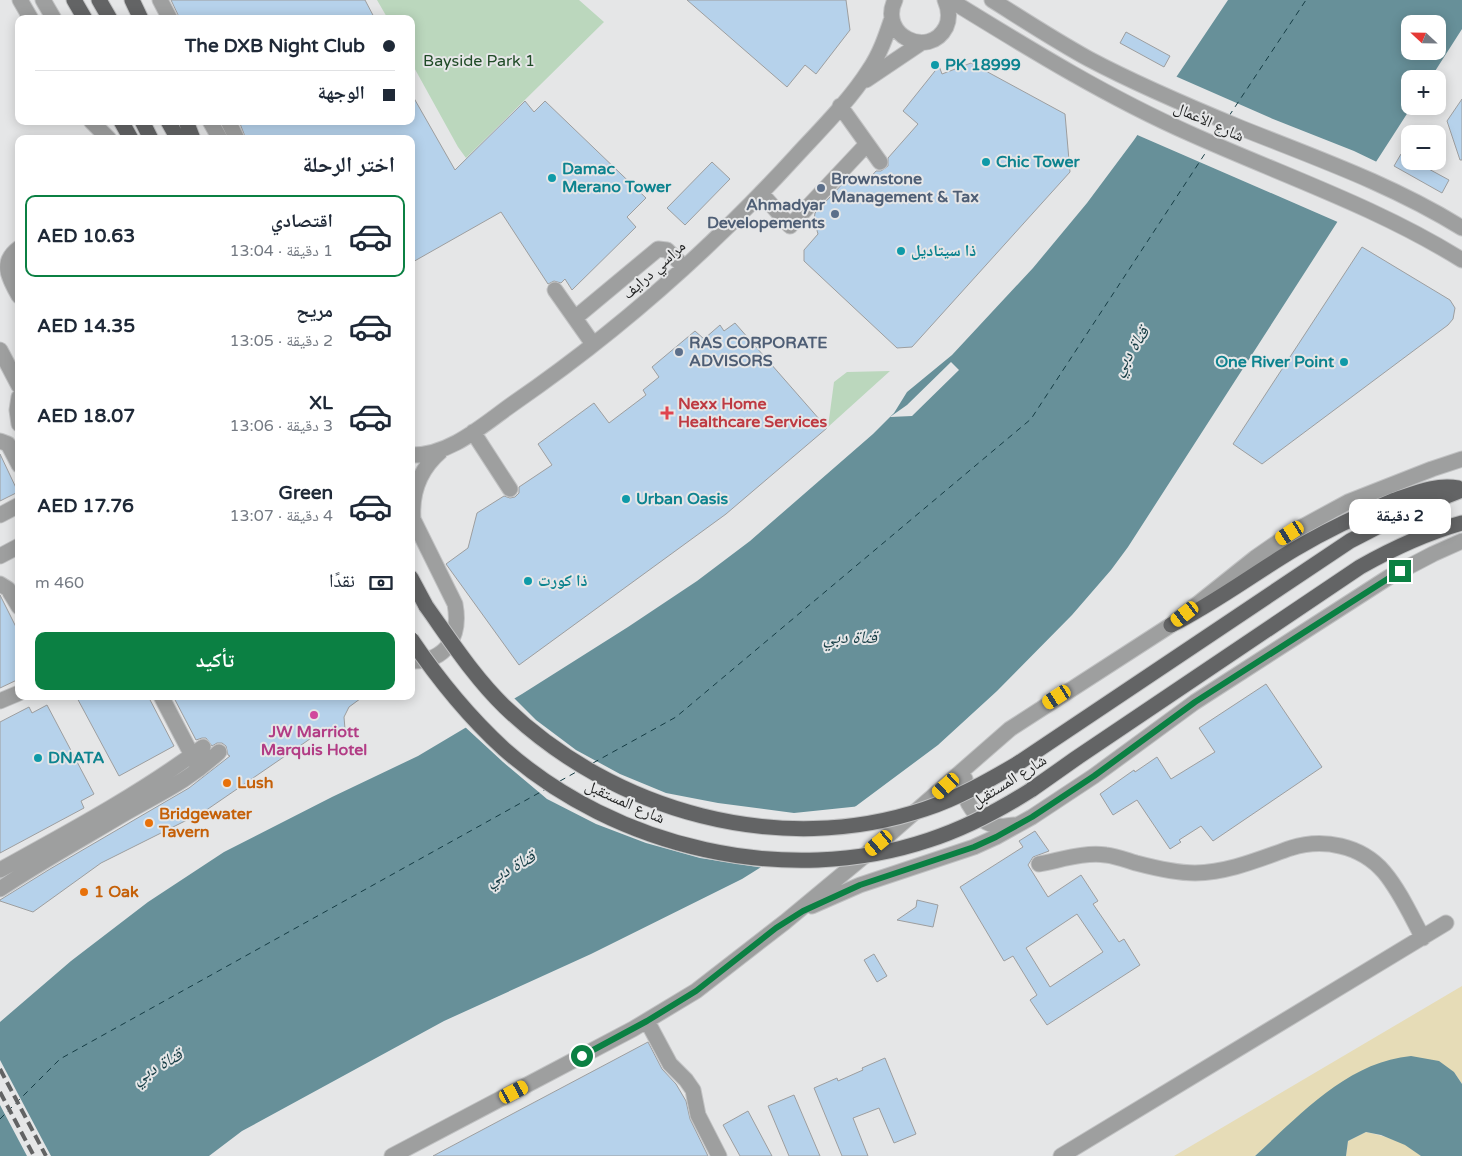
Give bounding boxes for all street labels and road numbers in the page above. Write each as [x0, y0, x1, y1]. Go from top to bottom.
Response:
street label: شارع الأعمال [1171, 98, 1247, 146]
street label: مراسي درايف [618, 236, 691, 305]
street label: شارع المستقبل [968, 750, 1050, 812]
street label: شارع المستقبل [582, 776, 668, 828]

